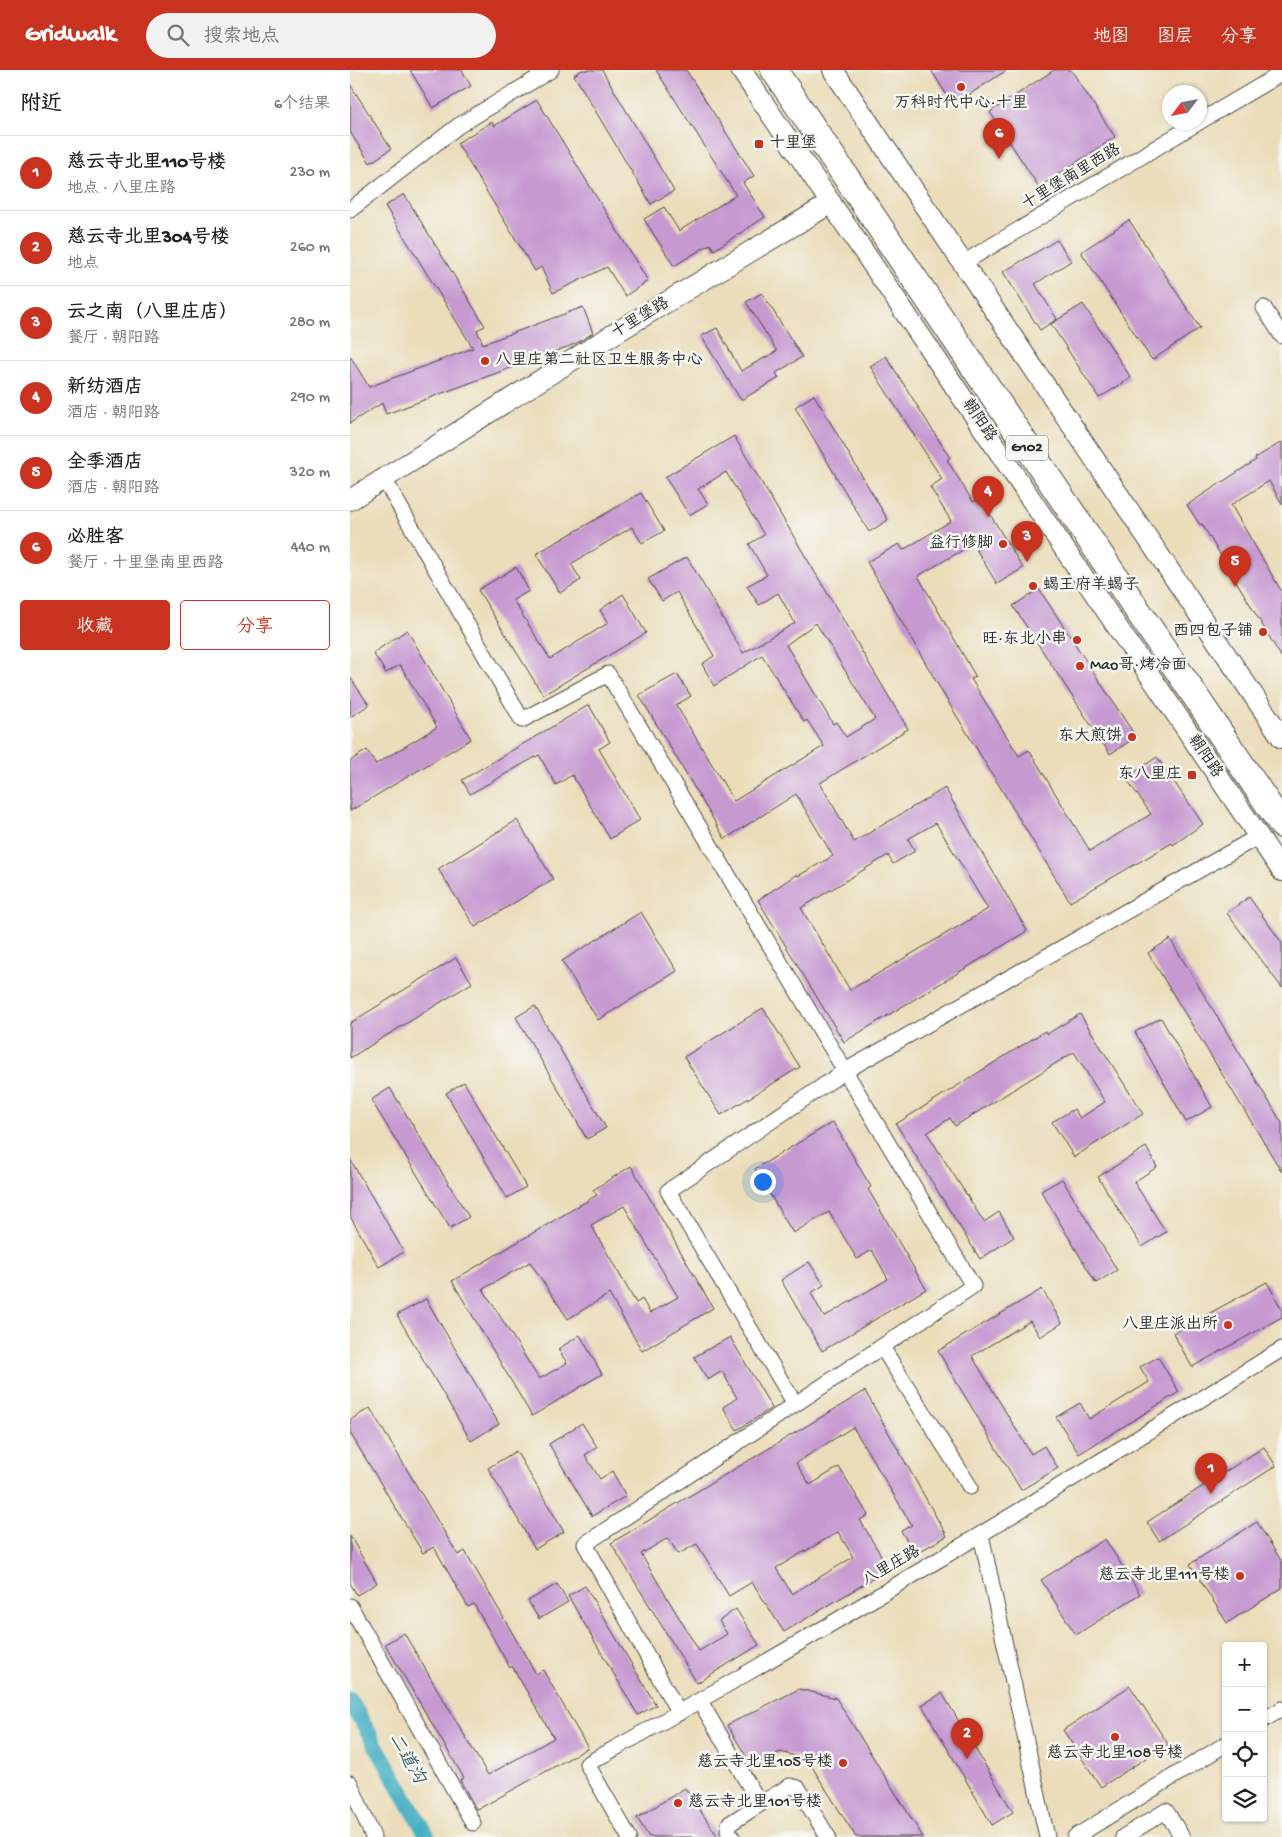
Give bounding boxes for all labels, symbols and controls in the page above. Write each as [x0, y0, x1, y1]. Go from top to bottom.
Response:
search box [146, 13, 496, 58]
text: Gridwalk [25, 21, 116, 50]
icon: search [164, 21, 192, 49]
text: 搜索地点 [204, 26, 280, 49]
text: 地图 [1093, 27, 1129, 48]
text: 图层 [1157, 27, 1193, 48]
text: 分享 [1221, 27, 1257, 48]
marker: 万科时代中心·十里 [955, 81, 967, 93]
north arrow [1162, 85, 1207, 130]
text: 附近 [20, 93, 62, 118]
place label: 万科时代中心·十里 [894, 93, 1028, 114]
text: 6个结果 [274, 96, 330, 115]
pin: 6 [983, 118, 1015, 159]
place label: 十里堡 [769, 134, 817, 154]
marker: 十里堡 [753, 138, 765, 150]
street label: 十里堡南里西路 [1018, 139, 1125, 215]
text: 慈云寺北里110号楼 [67, 152, 226, 175]
text: 1 [33, 164, 39, 183]
text: 230 m [290, 164, 330, 183]
text: 地点 · 八里庄路 [67, 180, 176, 199]
text: 慈云寺北里304号楼 [67, 227, 230, 250]
text: 2 [32, 239, 40, 258]
text: 260 m [290, 239, 330, 258]
text: 地点 [67, 255, 99, 274]
street label: 十里堡路 [608, 293, 673, 344]
text: 云之南（八里庄店） [67, 302, 238, 325]
text: 3 [32, 314, 40, 333]
text: 280 m [289, 314, 330, 333]
text: 餐厅 · 朝阳路 [67, 330, 160, 349]
place label: 八里庄第二社区卫生服务中心 [495, 350, 703, 371]
marker: 八里庄第二社区卫生服务中心 [479, 355, 491, 367]
text: 新纺酒店 [67, 377, 143, 400]
text: 4 [32, 389, 40, 408]
text: 290 m [290, 389, 330, 408]
street label: 朝阳路 [957, 395, 1001, 446]
text: 酒店 · 朝阳路 [67, 405, 160, 424]
road number: G102 [1006, 436, 1048, 460]
text: 全季酒店 [67, 452, 143, 475]
text: 5 [32, 464, 40, 483]
text: 320 m [290, 464, 330, 483]
pin: 4 [972, 476, 1004, 517]
text: 酒店 · 朝阳路 [67, 480, 160, 499]
pin: 3 [1011, 521, 1043, 562]
text: 必胜客 [67, 527, 124, 550]
place label: 益行修脚 [929, 534, 993, 554]
marker: 益行修脚 [997, 538, 1009, 550]
text: 6 [32, 539, 40, 558]
text: 440 m [291, 539, 330, 558]
pin: 5 [1219, 546, 1251, 587]
text: 餐厅 · 十里堡南里西路 [67, 555, 224, 574]
place label: 蝎王府羊蝎子 [1043, 575, 1139, 596]
marker: 蝎王府羊蝎子 [1027, 580, 1039, 592]
button: 收藏 [20, 600, 170, 650]
button: 分享 [180, 600, 330, 650]
place label: 西四包子铺 [1173, 622, 1253, 642]
marker: 西四包子铺 [1257, 626, 1269, 638]
place label: 旺·东北小串 [982, 629, 1067, 650]
marker: 旺·东北小串 [1071, 634, 1083, 646]
place label: Mao哥·烤冷面 [1090, 656, 1187, 676]
marker: Mao哥·烤冷面 [1074, 660, 1086, 672]
place label: 东大煎饼 [1058, 726, 1122, 747]
marker: 东大煎饼 [1126, 731, 1138, 743]
street label: 朝阳路 [1183, 731, 1227, 782]
place label: 东八里庄 [1118, 765, 1182, 785]
marker: 东八里庄 [1186, 769, 1198, 781]
your location [750, 1169, 776, 1195]
place label: 八里庄派出所 [1122, 1315, 1218, 1335]
marker: 八里庄派出所 [1222, 1319, 1234, 1331]
pin: 1 [1195, 1453, 1227, 1494]
street label: 八里庄路 [859, 1541, 924, 1591]
place label: 慈云寺北里111号楼 [1099, 1565, 1230, 1586]
marker: 慈云寺北里111号楼 [1234, 1570, 1246, 1582]
map controls [1222, 1642, 1267, 1822]
button: + [1222, 1642, 1267, 1687]
button: − [1222, 1687, 1267, 1732]
pin: 2 [951, 1718, 983, 1759]
water label: 二道沟 [383, 1730, 430, 1789]
marker: 慈云寺北里108号楼 [1109, 1731, 1121, 1743]
button: locate [1222, 1732, 1267, 1777]
place label: 慈云寺北里108号楼 [1047, 1743, 1183, 1764]
place label: 慈云寺北里105号楼 [697, 1752, 833, 1773]
marker: 慈云寺北里105号楼 [837, 1757, 849, 1769]
button: layers [1222, 1777, 1267, 1822]
place label: 慈云寺北里101号楼 [688, 1792, 822, 1813]
marker: 慈云寺北里101号楼 [672, 1797, 684, 1809]

